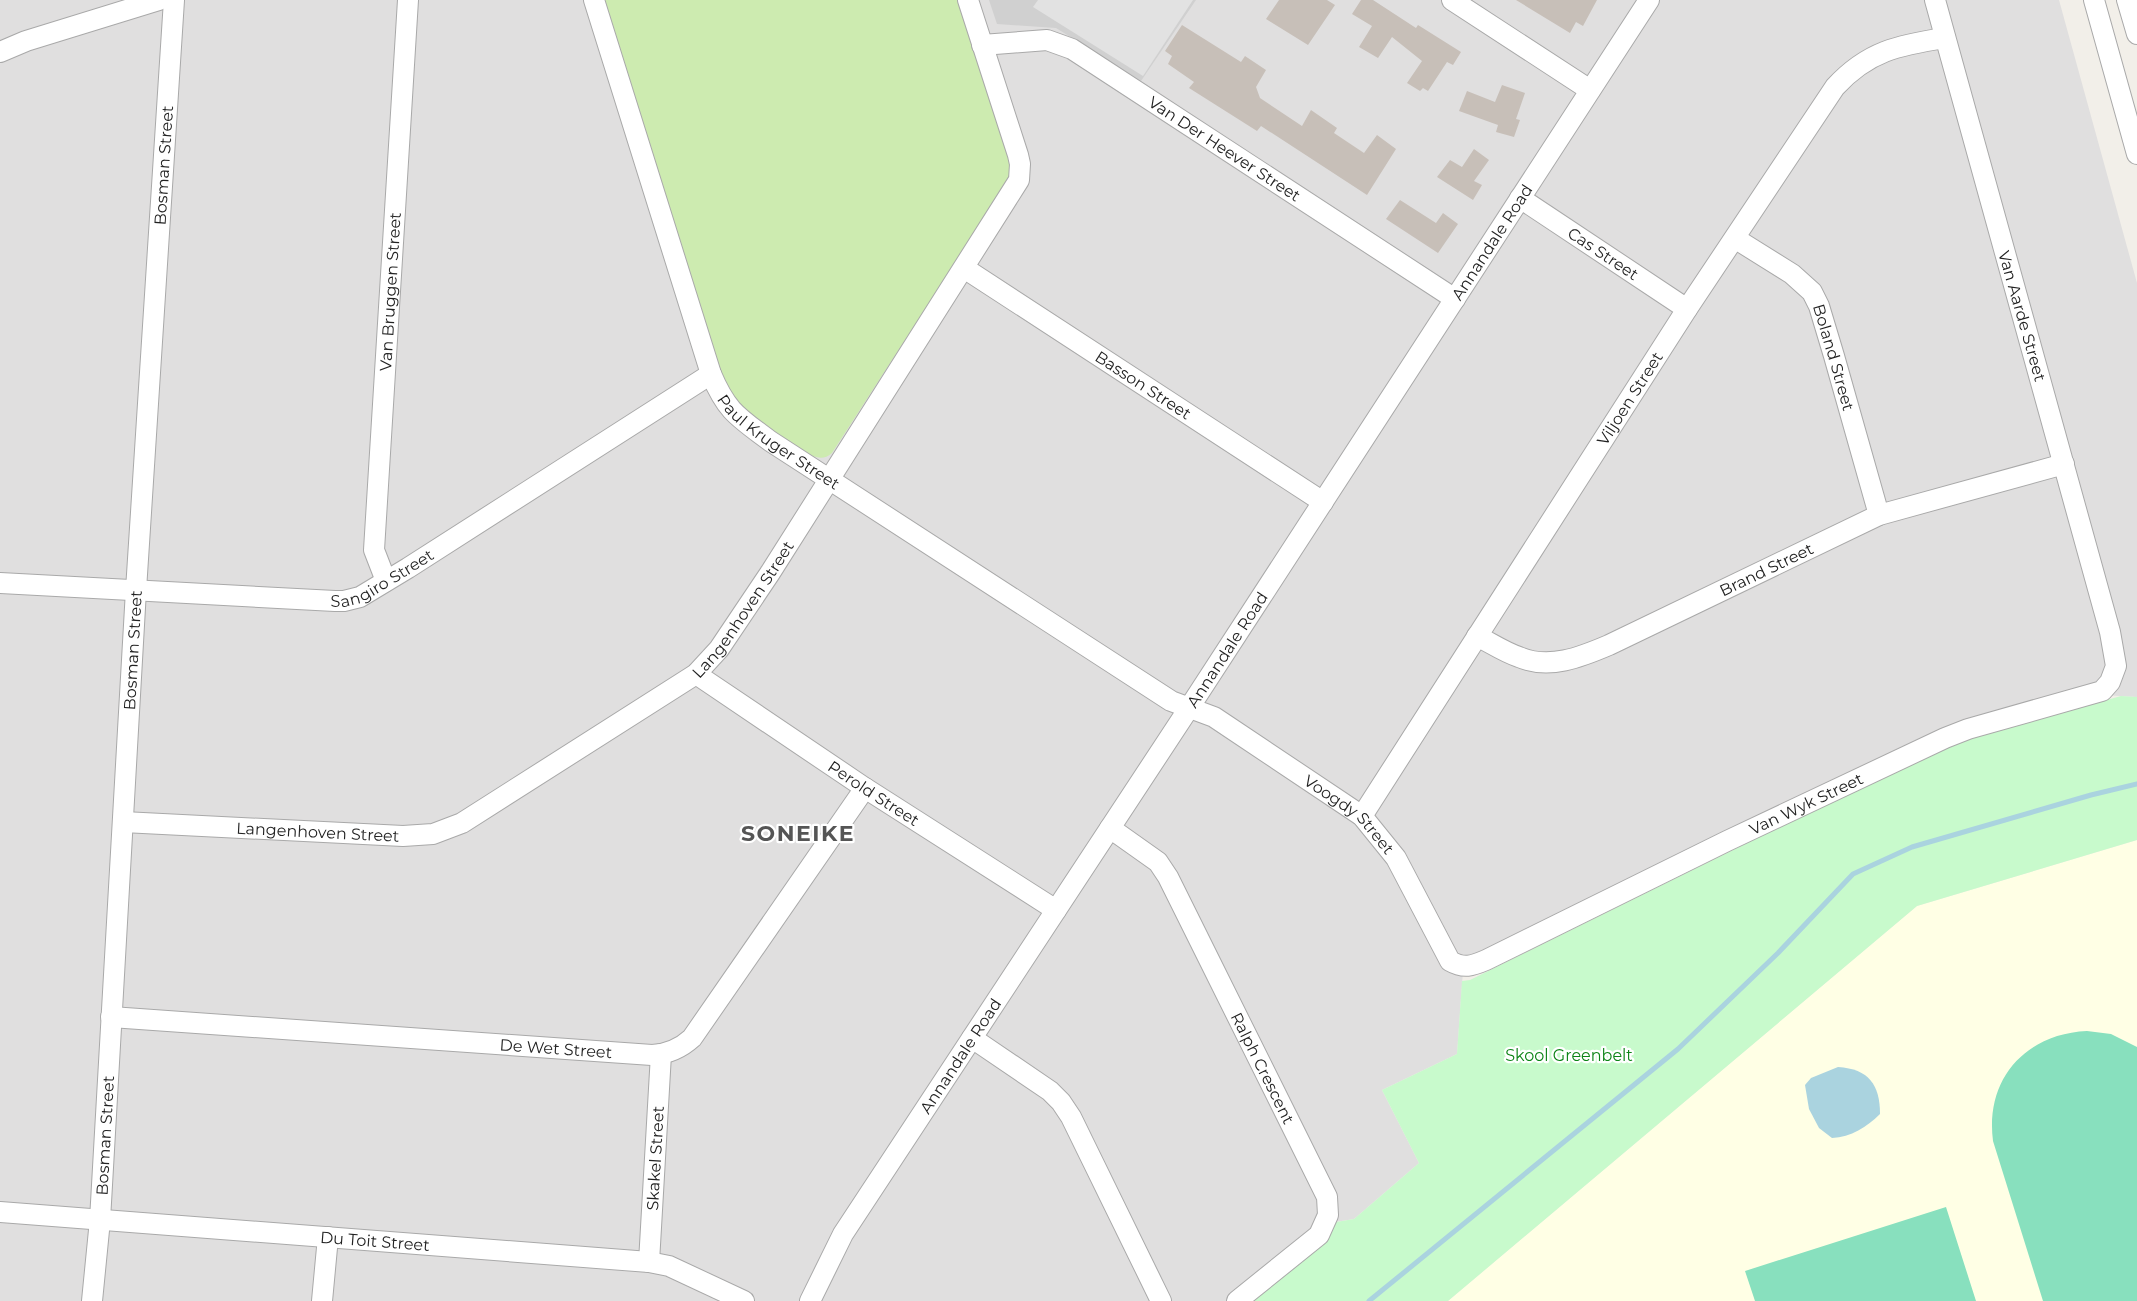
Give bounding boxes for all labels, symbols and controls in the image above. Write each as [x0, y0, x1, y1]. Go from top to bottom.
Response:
street label: Van Der Heever Street [1145, 92, 1305, 205]
street label: Bosman Street [150, 104, 177, 226]
street label: Annandale Road [1447, 181, 1536, 303]
street label: Van Bruggen Street [376, 211, 404, 372]
street label: Cas Street [1564, 223, 1643, 284]
street label: Van Aarde Street [1994, 249, 2050, 384]
street label: Boland Street [1809, 302, 1859, 413]
street label: Basson Street [1092, 347, 1195, 423]
street label: Viljoen Street [1593, 348, 1667, 449]
street label: Paul Kruger Street [714, 391, 844, 493]
street label: Langenhoven Street [688, 537, 798, 682]
street label: Brand Street [1716, 538, 1817, 600]
street label: Sangiro Street [330, 545, 437, 611]
street label: Annandale Road [1183, 588, 1271, 711]
street label: Bosman Street [120, 589, 145, 711]
street label: Perold Street [825, 756, 923, 830]
street label: Van Wyk Street [1746, 769, 1866, 839]
street label: Voogdy Street [1301, 771, 1399, 858]
street label: Langenhoven Street [236, 818, 400, 845]
district label: SONEIKE [741, 820, 855, 847]
street label: Annandale Road [916, 995, 1005, 1117]
street label: Ralph Crescent [1227, 1009, 1299, 1127]
street label: De Wet Street [499, 1035, 613, 1062]
park label: Skool Greenbelt [1505, 1046, 1633, 1065]
street label: Bosman Street [92, 1075, 118, 1196]
street label: Skakel Street [642, 1105, 668, 1211]
street label: Du Toit Street [319, 1227, 431, 1255]

